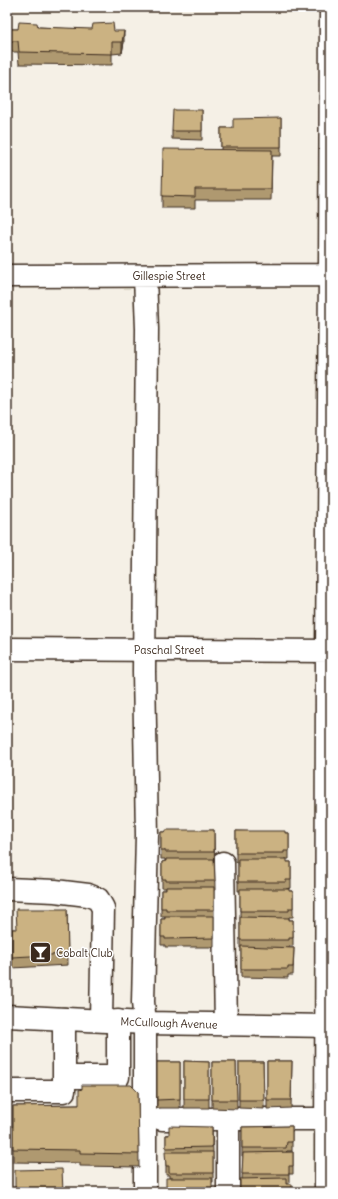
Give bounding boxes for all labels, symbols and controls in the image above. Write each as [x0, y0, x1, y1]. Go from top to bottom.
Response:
street label: Gillespie Street [133, 269, 206, 283]
street label: Paschal Street [134, 643, 204, 657]
bar icon: Cobalt Club [27, 940, 53, 966]
place label: Cobalt Club [56, 946, 113, 960]
street label: McCullough Avenue [120, 1014, 218, 1032]

